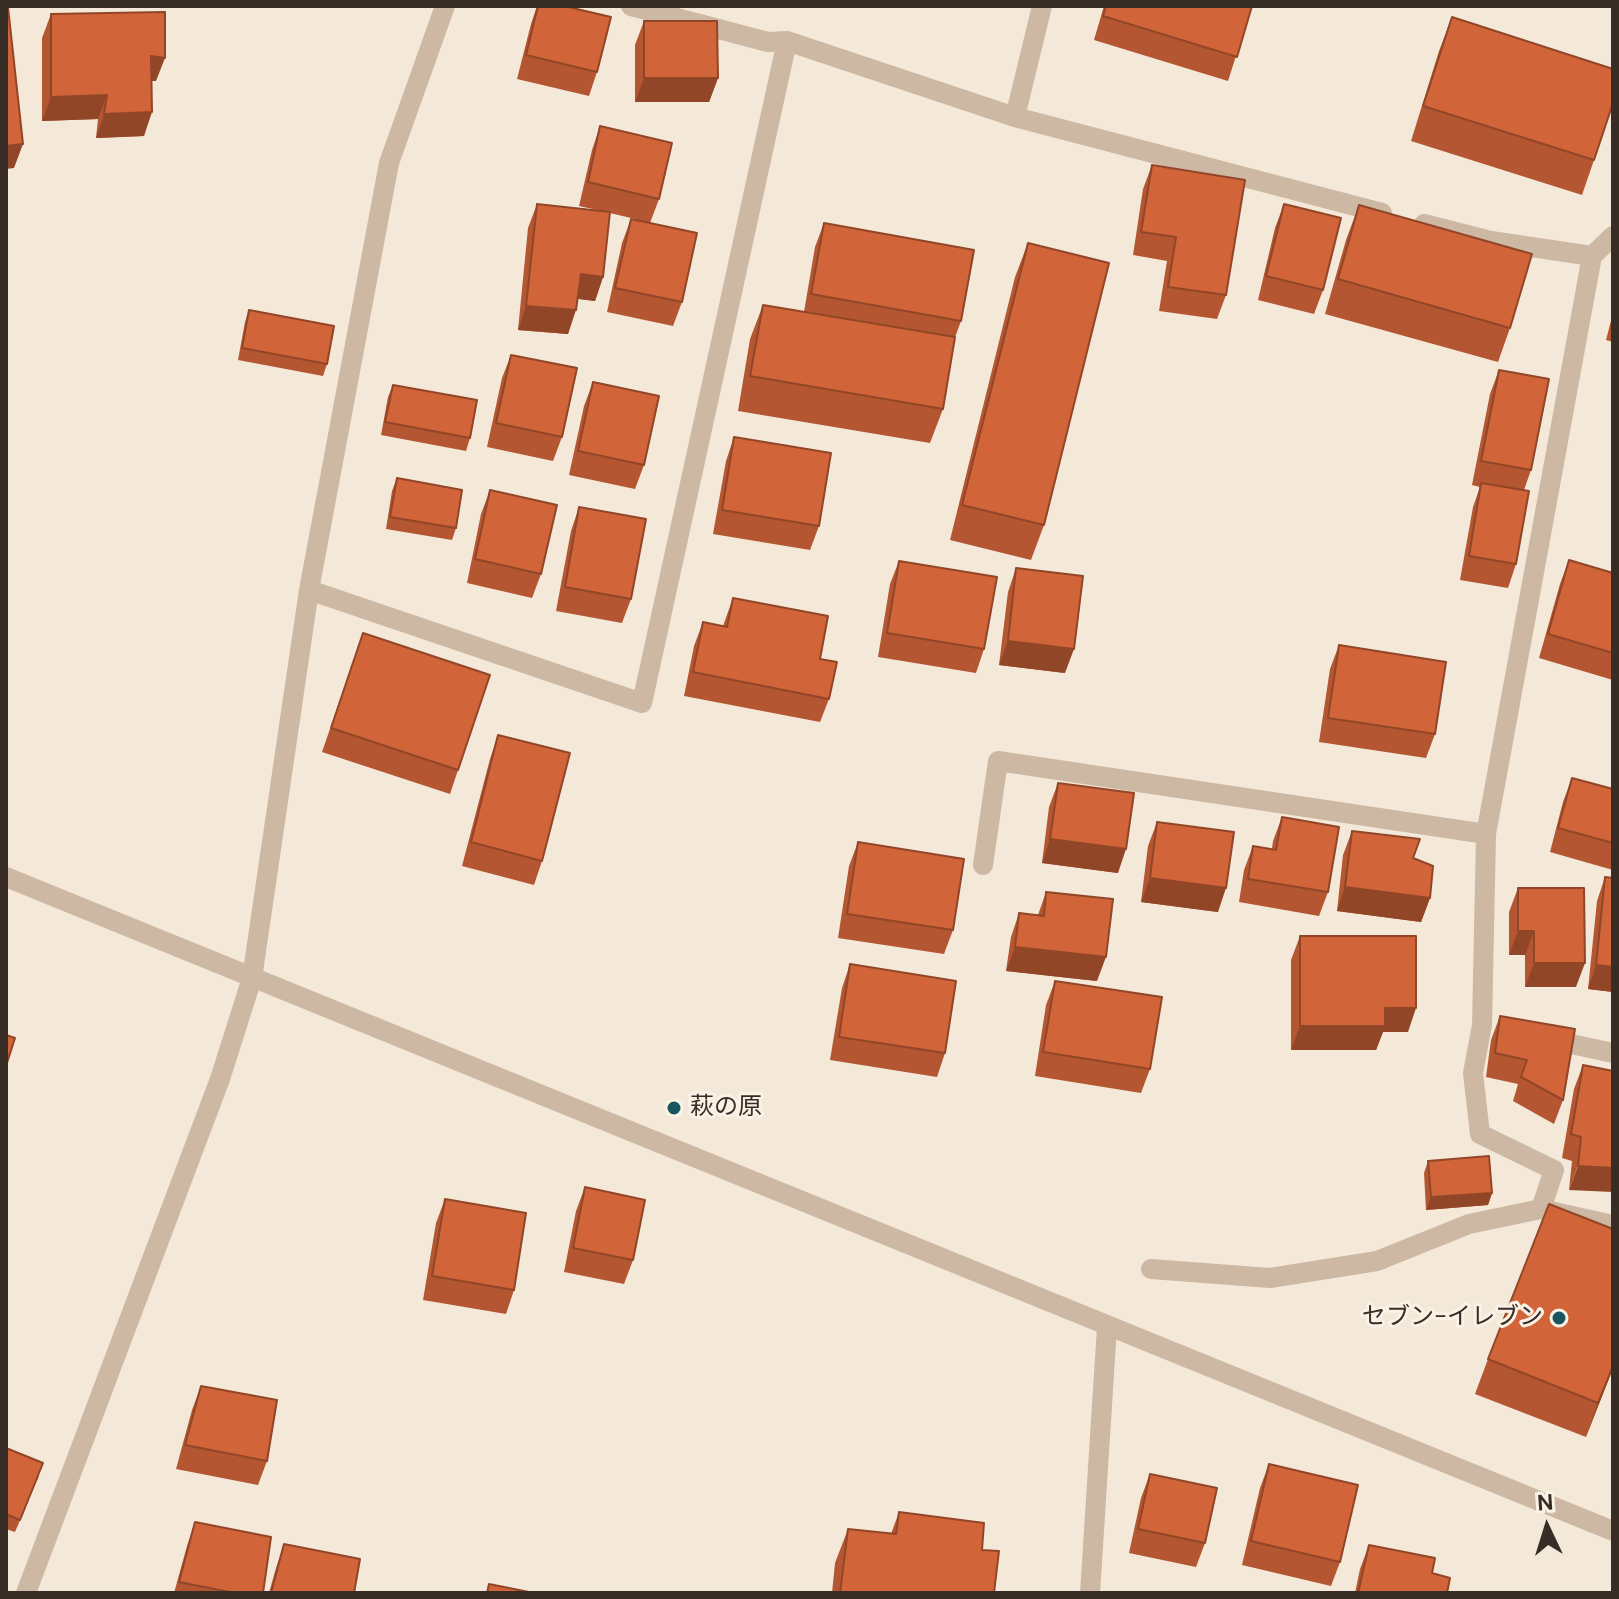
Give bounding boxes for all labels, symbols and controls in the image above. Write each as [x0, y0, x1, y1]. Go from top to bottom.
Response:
place label: 萩の原 [690, 1094, 762, 1122]
marker: 萩の原 [665, 1099, 683, 1117]
place label: セブン-イレブン [1362, 1304, 1543, 1332]
marker: セブン-イレブン [1550, 1309, 1568, 1327]
north arrow [1507, 1487, 1587, 1567]
text: N [1536, 1488, 1554, 1518]

